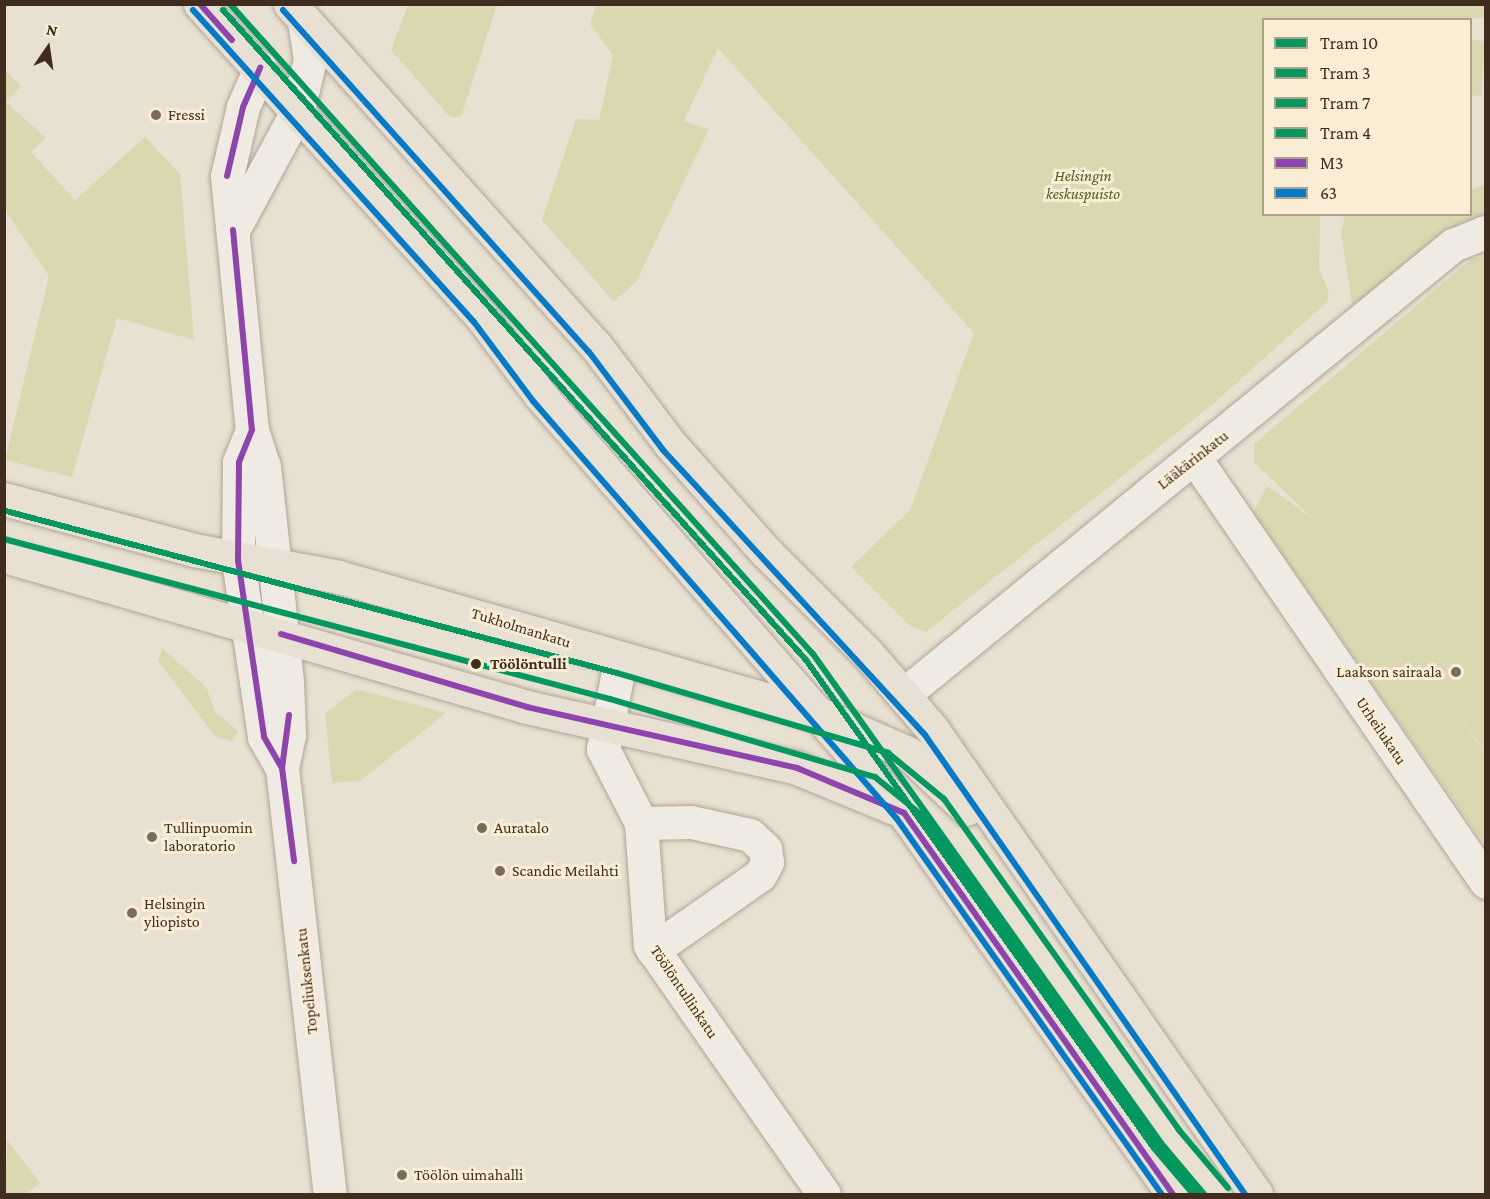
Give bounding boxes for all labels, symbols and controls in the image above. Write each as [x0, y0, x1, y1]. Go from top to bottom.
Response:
north arrow [18, 18, 78, 78]
legend [1262, 18, 1472, 216]
text: N [45, 20, 59, 39]
text: Tram 10 [1320, 33, 1378, 53]
text: Tram 3 [1320, 63, 1371, 83]
text: Tram 7 [1320, 93, 1370, 113]
place label: Fressi [168, 105, 205, 125]
marker: Fressi [149, 108, 163, 122]
text: Tram 4 [1320, 123, 1371, 143]
text: M3 [1320, 153, 1343, 173]
park label: Helsingin keskuspuisto [1046, 166, 1120, 204]
text: 63 [1320, 183, 1337, 203]
street label: Lääkärinkatu [1154, 426, 1232, 494]
street label: Tukholmankatu [469, 604, 573, 652]
place label: Töölöntulli [490, 654, 567, 674]
marker: Töölöntulli [467, 655, 485, 673]
place label: Laakson sairaala [1336, 662, 1442, 682]
marker: Laakson sairaala [1447, 663, 1465, 681]
street label: Urheilukatu [1351, 694, 1411, 768]
place label: Tullinpuomin laboratorio [164, 818, 253, 856]
place label: Auratalo [494, 818, 549, 838]
marker: Auratalo [475, 821, 489, 835]
marker: Tullinpuomin laboratorio [145, 830, 159, 844]
place label: Scandic Meilahti [512, 861, 619, 881]
marker: Scandic Meilahti [493, 864, 507, 878]
place label: Helsingin yliopisto [144, 894, 205, 932]
marker: Helsingin yliopisto [125, 906, 139, 920]
street label: Topeliuksenkatu [292, 927, 322, 1035]
street label: Töölöntullinkatu [646, 942, 722, 1042]
place label: Töölön uimahalli [414, 1165, 523, 1185]
marker: Töölön uimahalli [395, 1168, 409, 1182]

